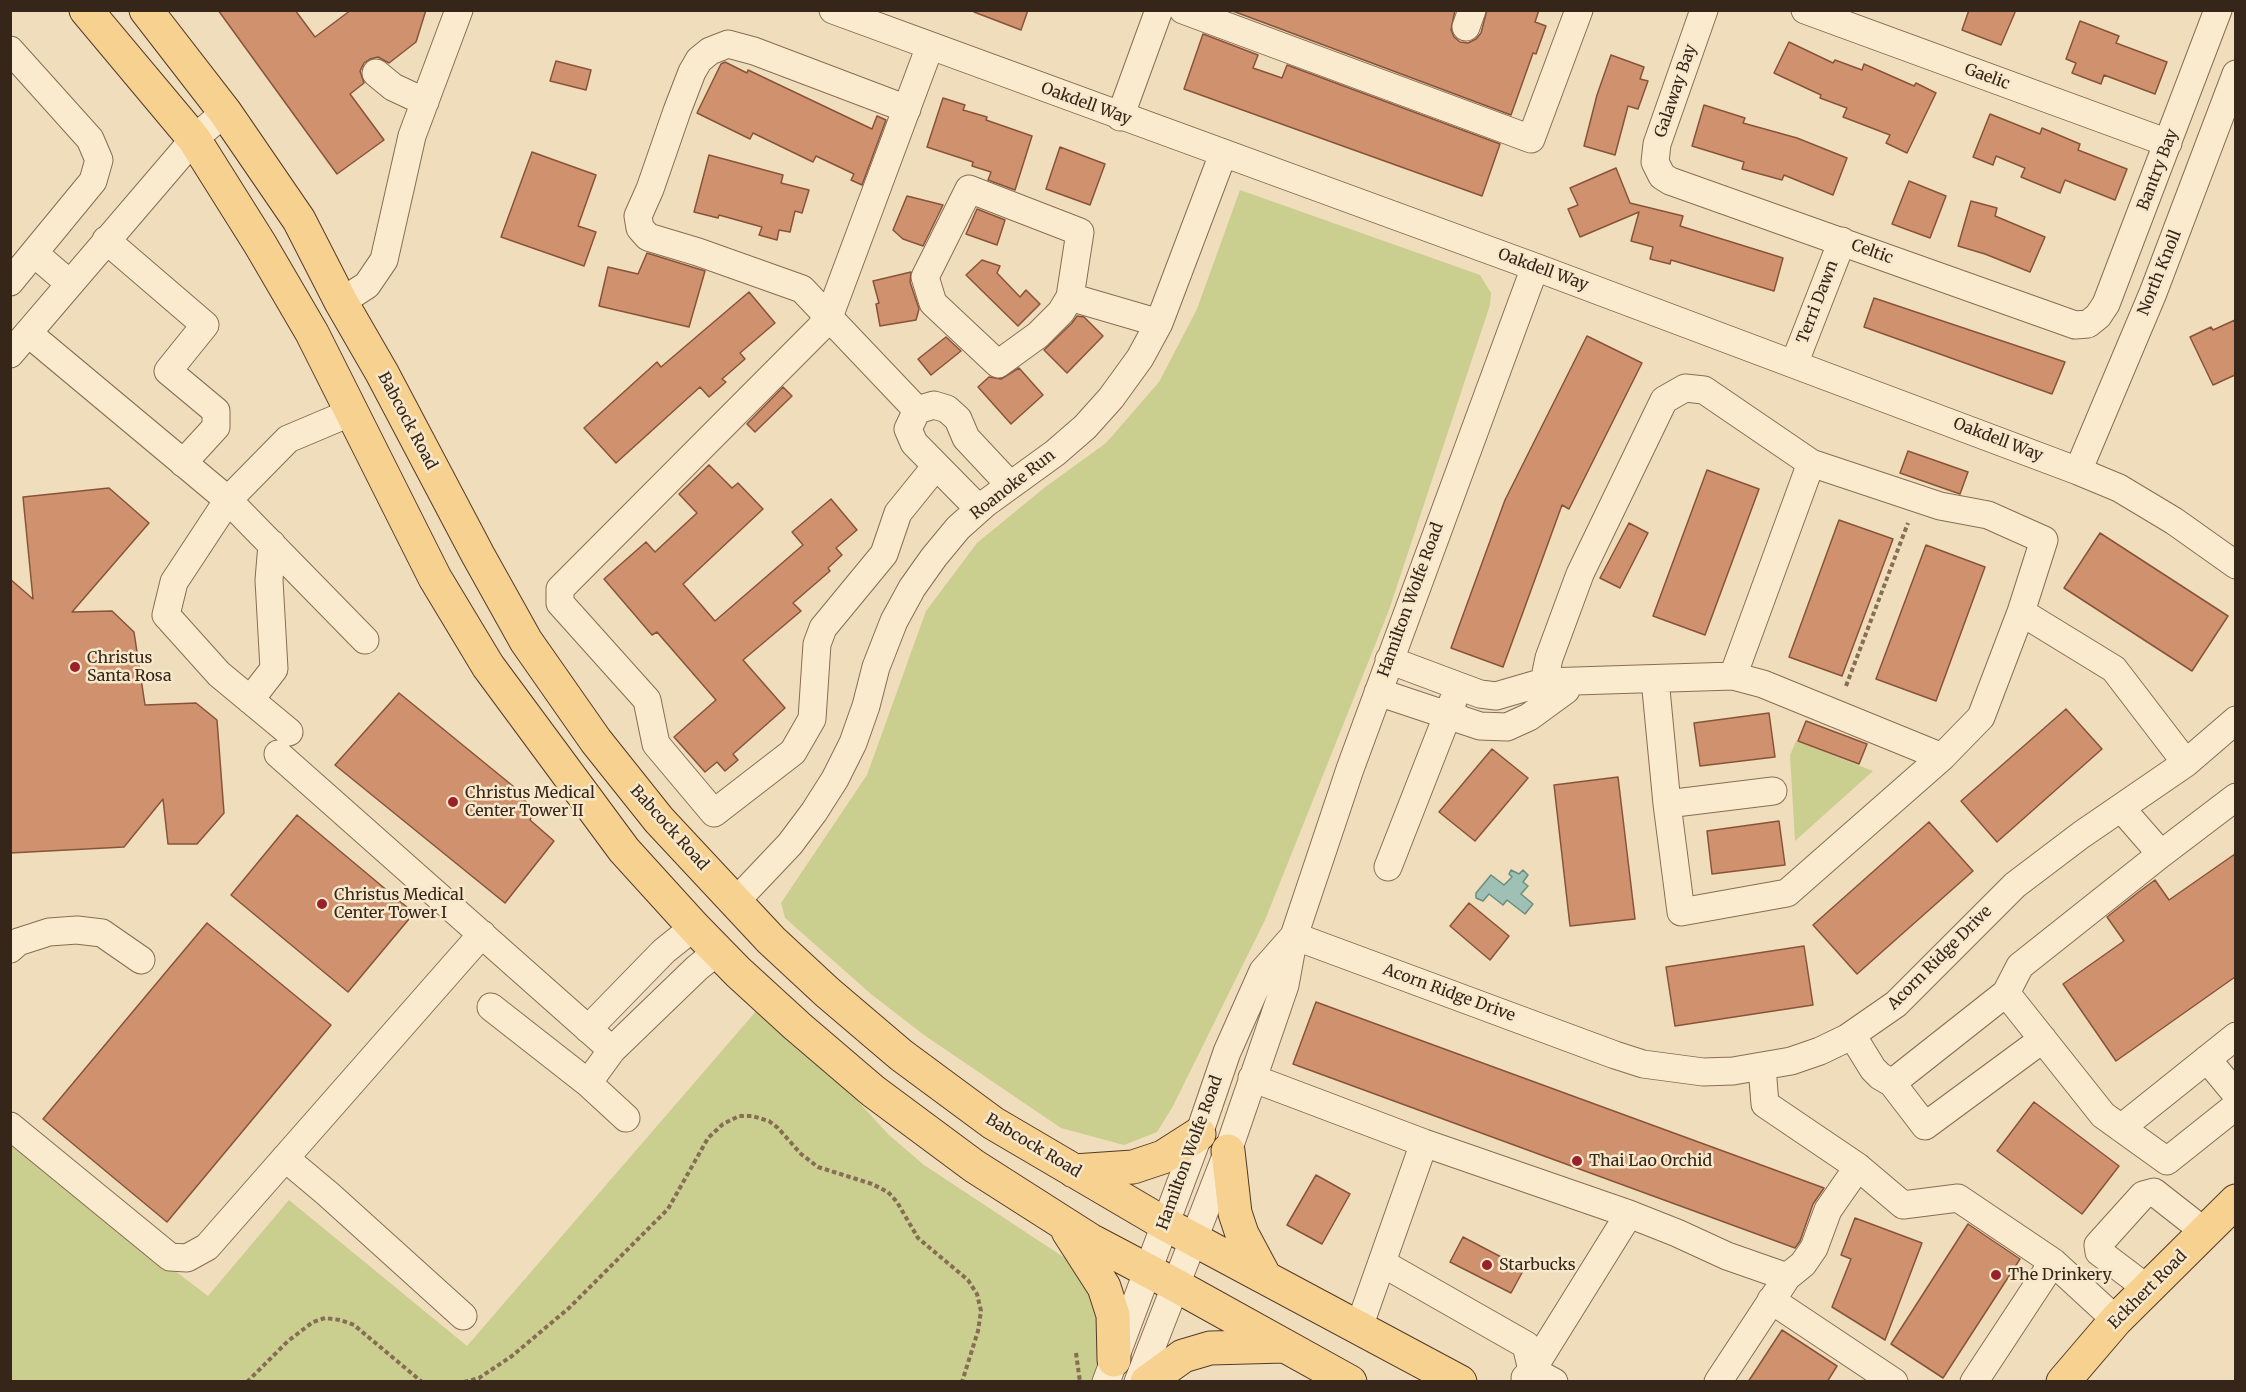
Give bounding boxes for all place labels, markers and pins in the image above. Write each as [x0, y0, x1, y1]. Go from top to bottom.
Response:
place label: Christus Santa Rosa [87, 648, 171, 686]
marker: Christus Santa Rosa [68, 660, 82, 674]
place label: Christus Medical Center Tower II [465, 783, 595, 821]
marker: Christus Medical Center Tower II [446, 795, 460, 809]
place label: Christus Medical Center Tower I [334, 885, 464, 923]
marker: Christus Medical Center Tower I [315, 897, 329, 911]
place label: Thai Lao Orchid [1589, 1151, 1712, 1171]
marker: Thai Lao Orchid [1570, 1154, 1584, 1168]
place label: Starbucks [1499, 1255, 1576, 1275]
marker: Starbucks [1480, 1258, 1494, 1272]
place label: The Drinkery [2008, 1265, 2112, 1285]
marker: The Drinkery [1989, 1268, 2003, 1282]

